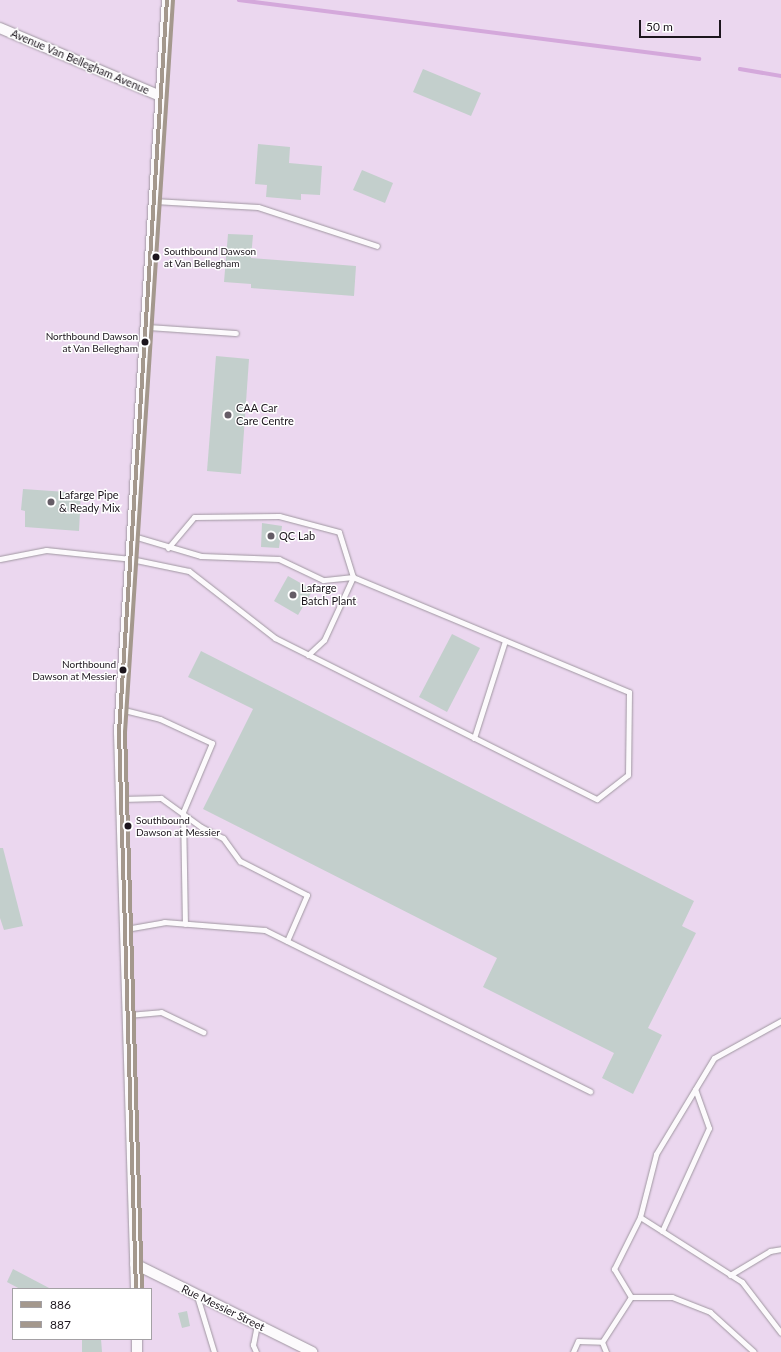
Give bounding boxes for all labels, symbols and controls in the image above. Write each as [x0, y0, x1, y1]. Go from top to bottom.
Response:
scale bar [641, 12, 723, 38]
text: 50 m [646, 19, 673, 34]
street label: Avenue Van Bellegham Avenue [9, 27, 151, 97]
place label: Southbound Dawson at Van Bellegham [164, 245, 256, 268]
marker: Southbound Dawson at Van Bellegham [151, 252, 161, 262]
place label: Northbound Dawson at Van Bellegham [46, 330, 138, 354]
marker: Northbound Dawson at Van Bellegham [140, 337, 150, 347]
place label: CAA Car Care Centre [236, 402, 294, 428]
marker: CAA Car Care Centre [223, 410, 233, 420]
place label: Lafarge Pipe & Ready Mix [59, 489, 120, 515]
marker: Lafarge Pipe & Ready Mix [46, 497, 56, 507]
place label: QC Lab [279, 529, 315, 543]
marker: QC Lab [266, 531, 276, 541]
place label: Lafarge Batch Plant [301, 582, 356, 608]
marker: Lafarge Batch Plant [288, 590, 298, 600]
place label: Northbound Dawson at Messier [32, 658, 116, 682]
marker: Northbound Dawson at Messier [118, 665, 128, 675]
place label: Southbound Dawson at Messier [136, 814, 220, 838]
marker: Southbound Dawson at Messier [123, 821, 133, 831]
street label: Rue Messier Street [179, 1282, 267, 1334]
legend [12, 1288, 152, 1340]
text: 886 [50, 1297, 71, 1312]
text: 887 [50, 1317, 71, 1332]

